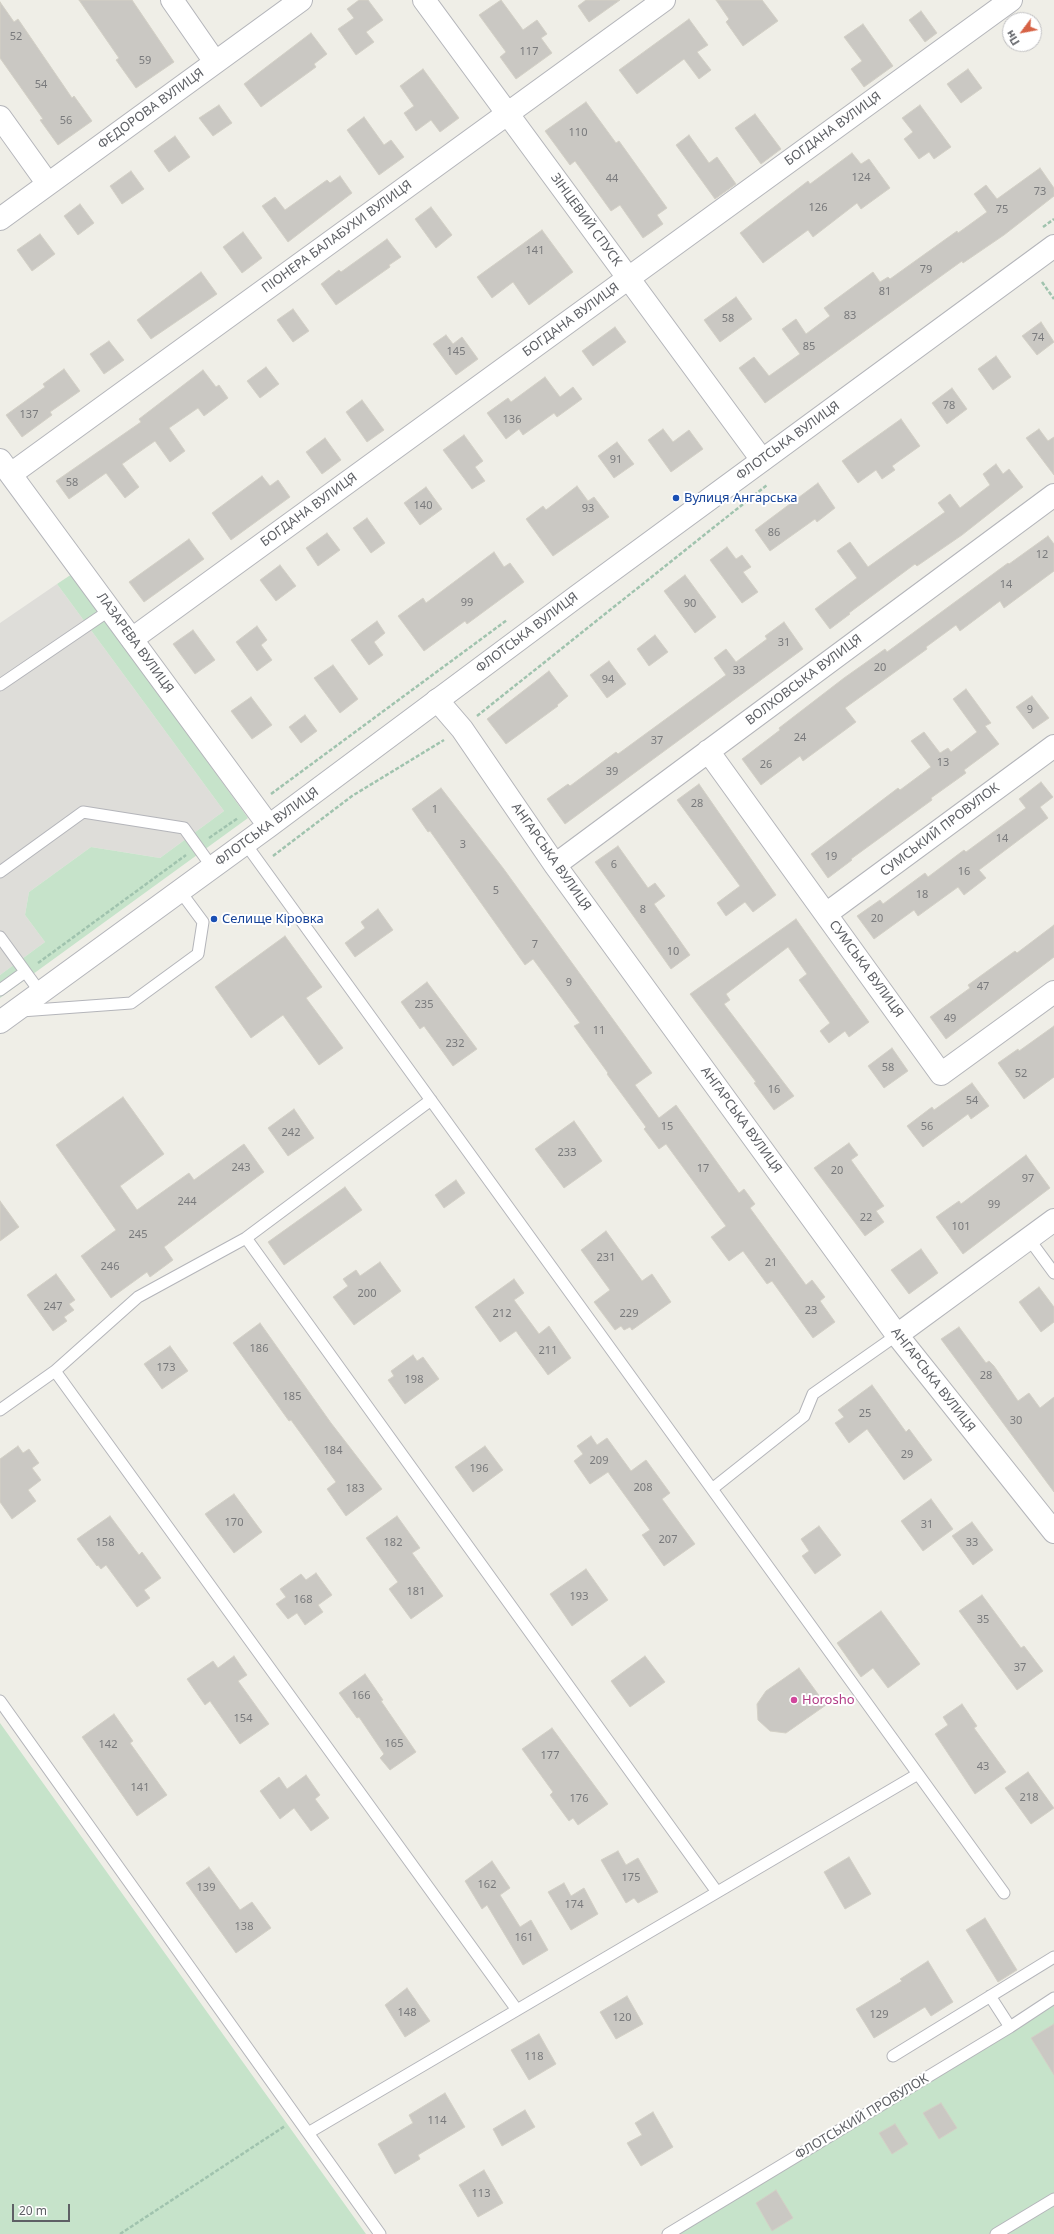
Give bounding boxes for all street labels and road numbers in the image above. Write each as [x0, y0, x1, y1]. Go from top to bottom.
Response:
street label: ФЕДОРОВА ВУЛИЦЯ [95, 65, 207, 153]
street label: БОГДАНА ВУЛИЦЯ [782, 89, 884, 169]
street label: ЗІНЦЕВИЙ СПУСК [547, 171, 625, 269]
street label: ПІОНЕРА БАЛАБУХИ ВУЛИЦЯ [259, 177, 415, 297]
street label: БОГДАНА ВУЛИЦЯ [520, 280, 622, 360]
street label: ФЛОТСЬКА ВУЛИЦЯ [733, 398, 843, 484]
street label: БОГДАНА ВУЛИЦЯ [258, 470, 360, 550]
street label: ФЛОТСЬКА ВУЛИЦЯ [473, 589, 581, 677]
street label: ЛАЗАРЕВА ВУЛИЦЯ [93, 590, 177, 696]
street label: ВОЛХОВСЬКА ВУЛИЦЯ [743, 631, 865, 729]
street label: СУМСЬКИЙ ПРОВУЛОК [877, 780, 1003, 880]
street label: ФЛОТСЬКА ВУЛИЦЯ [212, 784, 322, 870]
street label: АНГАРСЬКА ВУЛИЦЯ [508, 800, 594, 914]
street label: СУМСЬКА ВУЛИЦЯ [826, 917, 906, 1021]
street label: АНГАРСЬКА ВУЛИЦЯ [697, 1064, 785, 1176]
street label: АНГАРСЬКА ВУЛИЦЯ [887, 1325, 979, 1435]
street label: ФЛОТСЬКИЙ ПРОВУЛОК [792, 2071, 932, 2163]

